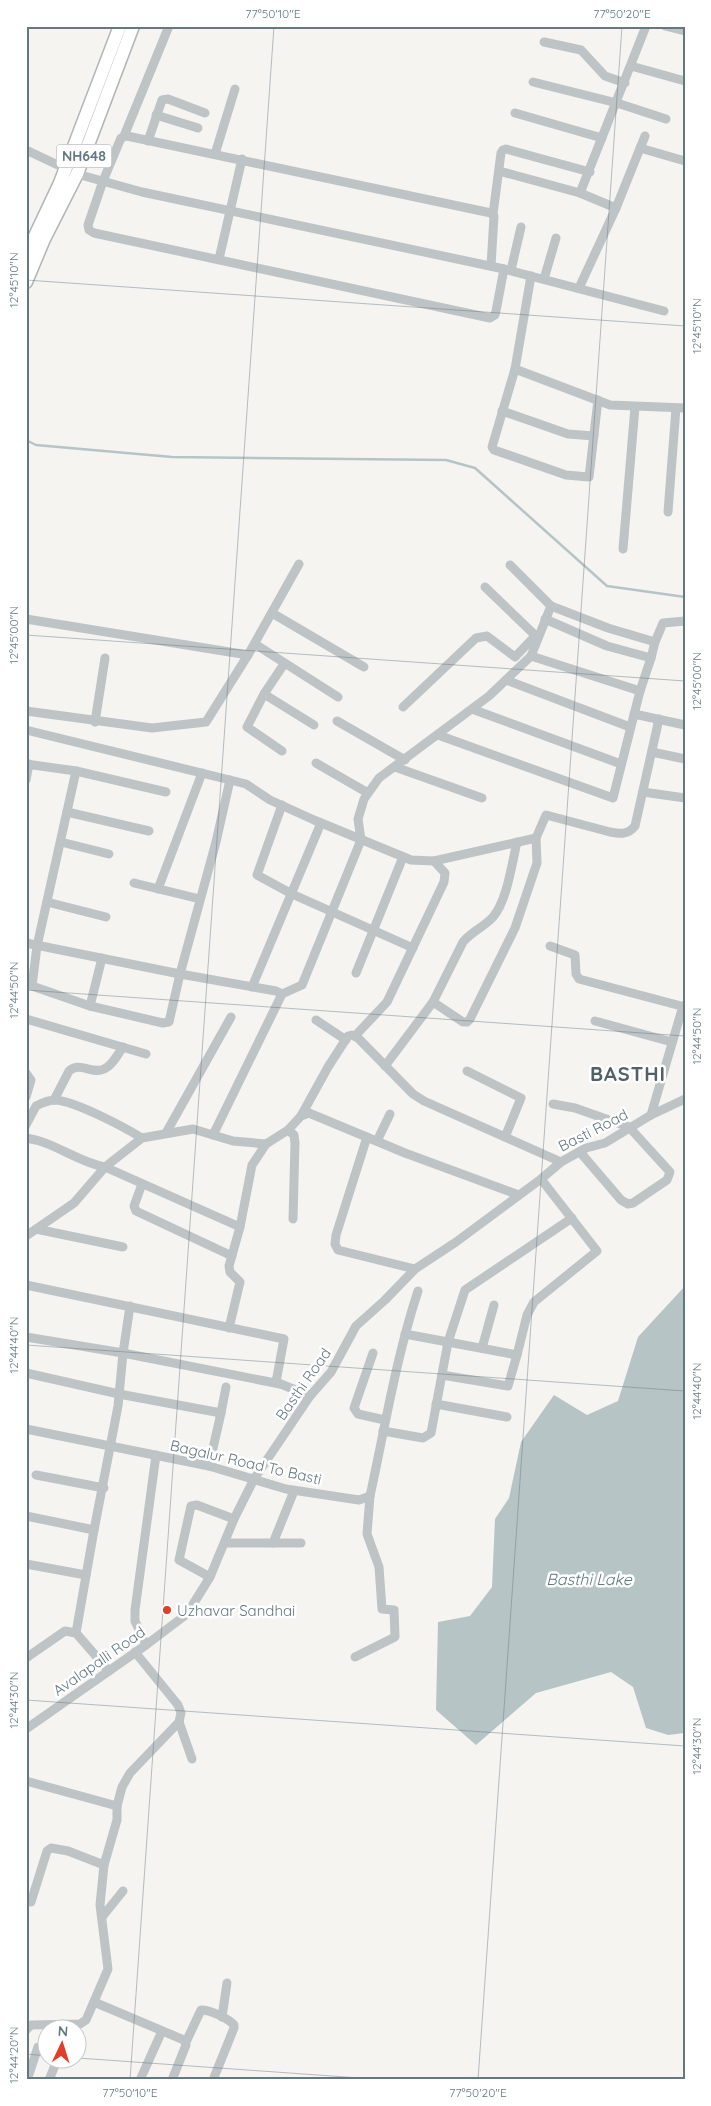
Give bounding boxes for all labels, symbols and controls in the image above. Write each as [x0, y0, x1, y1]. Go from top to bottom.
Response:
text: 77°50'10"E [245, 6, 301, 21]
text: 77°50'20"E [593, 6, 651, 21]
road number: NH648 [56, 144, 112, 168]
text: 12°45'10"N [6, 252, 21, 308]
text: 12°45'10"N [689, 298, 704, 354]
text: 12°45'00"N [6, 606, 21, 664]
text: 12°45'00"N [689, 652, 704, 710]
text: 12°44'50"N [6, 961, 21, 1019]
text: 12°44'50"N [689, 1007, 704, 1065]
district label: BASTHI [590, 1061, 666, 1086]
street label: Basti Road [555, 1104, 631, 1156]
text: 12°44'40"N [6, 1317, 21, 1373]
street label: Basthi Road [271, 1344, 335, 1424]
text: 12°44'40"N [689, 1363, 704, 1419]
street label: Bagalur Road To Basti [168, 1435, 324, 1489]
water label: Basthi Lake [546, 1569, 633, 1589]
place label: Uzhavar Sandhai [177, 1601, 295, 1620]
marker: Uzhavar Sandhai [161, 1604, 173, 1616]
street label: Avalapalli Road [49, 1622, 149, 1700]
text: 12°44'30"N [6, 1672, 21, 1728]
text: 12°44'30"N [689, 1718, 704, 1774]
north arrow [38, 2018, 88, 2068]
text: N [57, 2022, 69, 2040]
text: 12°44'20"N [6, 2026, 21, 2084]
text: 77°50'10"E [102, 2085, 158, 2100]
text: 77°50'20"E [449, 2085, 507, 2100]

